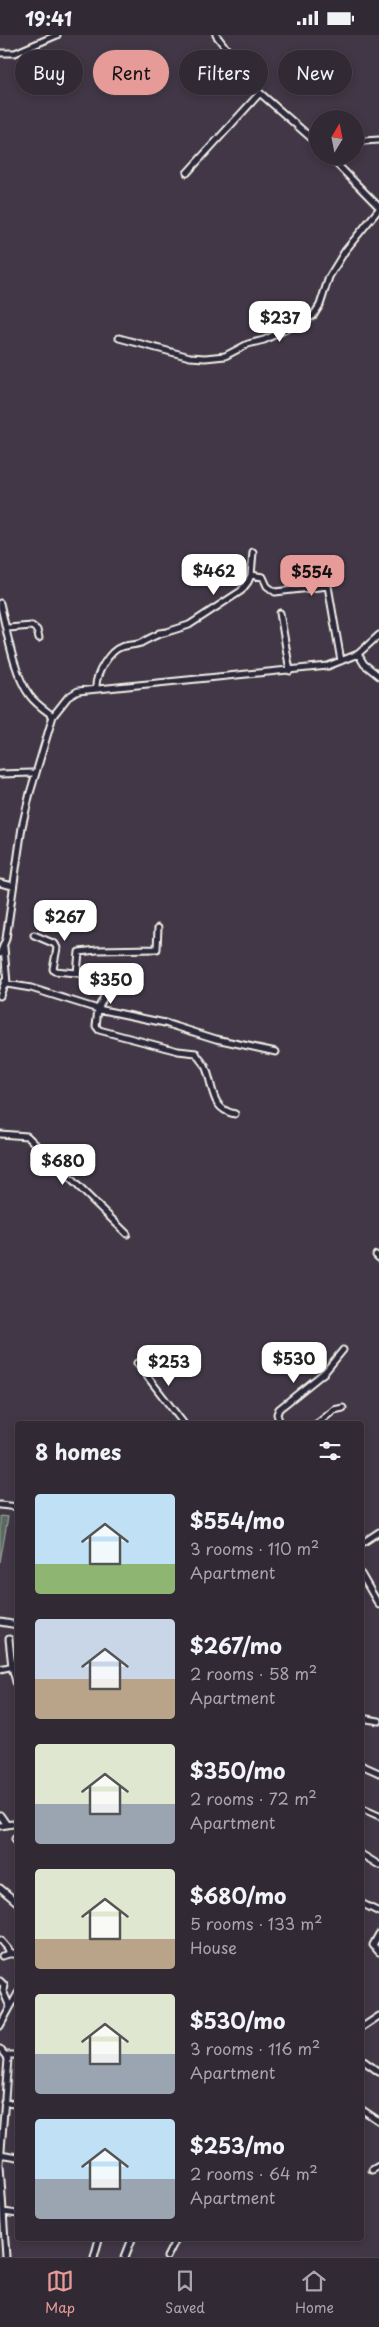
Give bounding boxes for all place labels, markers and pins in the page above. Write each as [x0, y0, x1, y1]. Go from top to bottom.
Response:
pin: $237 [250, 301, 310, 343]
pin: $462 [184, 553, 244, 596]
pin: $554 [282, 555, 342, 597]
pin: $267 [35, 899, 95, 942]
pin: $350 [81, 963, 141, 1005]
pin: $680 [33, 1143, 93, 1186]
pin: $530 [264, 1341, 324, 1384]
pin: $253 [139, 1345, 199, 1387]

